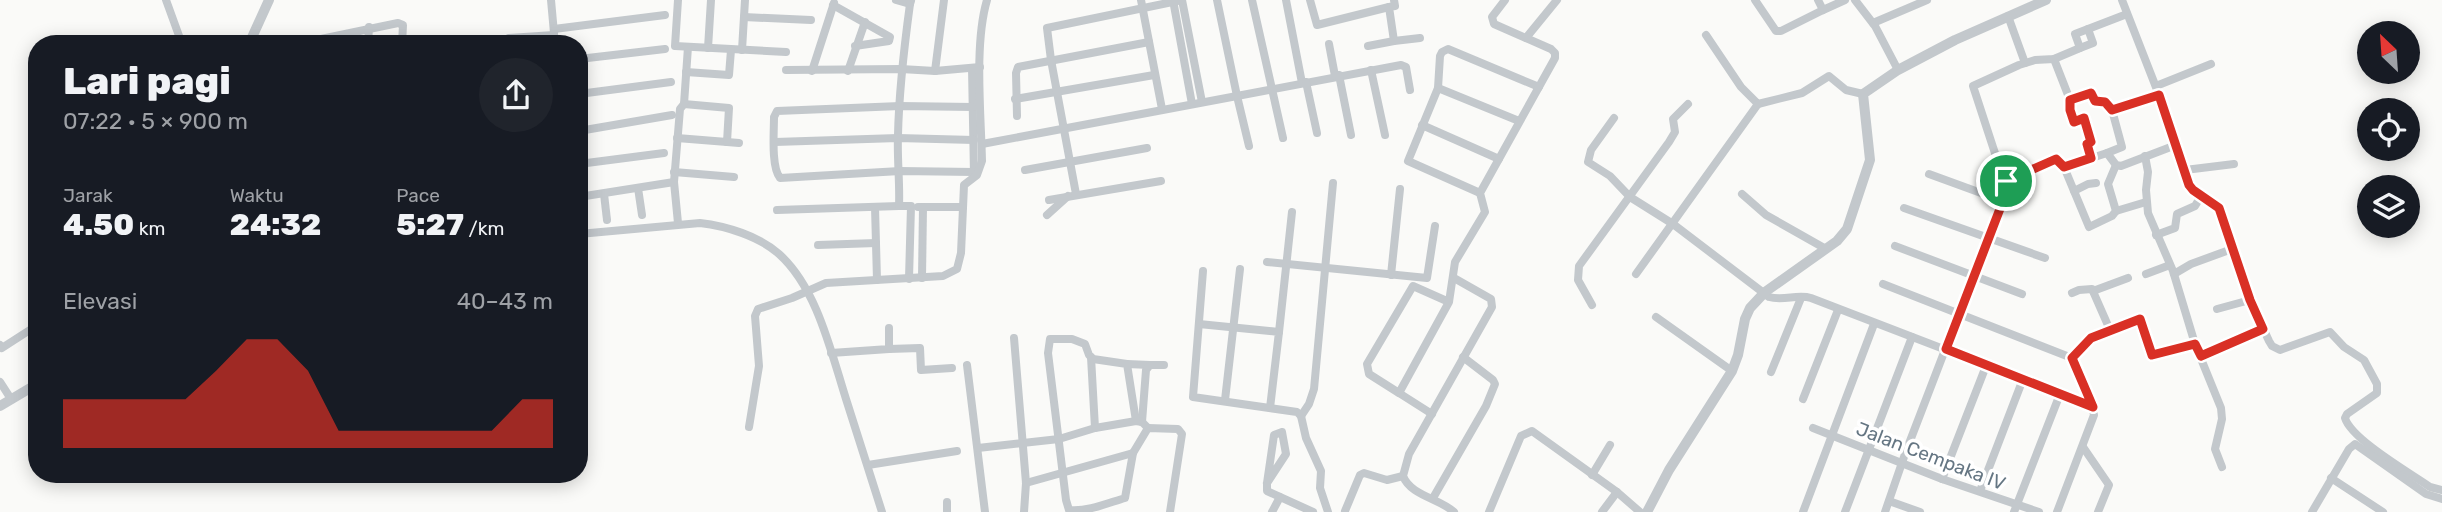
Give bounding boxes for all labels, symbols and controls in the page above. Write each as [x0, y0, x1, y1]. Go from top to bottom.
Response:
north arrow [2357, 21, 2420, 84]
map controls [2357, 21, 2420, 238]
text: Lari pagi [63, 58, 231, 104]
button: share [479, 58, 553, 132]
button: locate [2357, 98, 2420, 161]
text: 07:22 · 5 × 900 m [63, 107, 248, 135]
pin [1976, 151, 2036, 211]
icon: arrive [1987, 162, 2025, 200]
button: layers [2357, 175, 2420, 238]
text: Jarak [63, 184, 113, 207]
text: Waktu [230, 184, 284, 207]
text: Pace [396, 184, 440, 207]
text: 4.50 [63, 207, 134, 243]
text: 24:32 [230, 207, 321, 243]
text: 5:27 [396, 207, 464, 243]
text: km [134, 217, 165, 240]
text: /km [464, 217, 504, 240]
text: Elevasi [63, 287, 137, 315]
text: 40–43 m [457, 287, 553, 315]
street label: Jalan Cempaka IV [1853, 417, 2009, 495]

